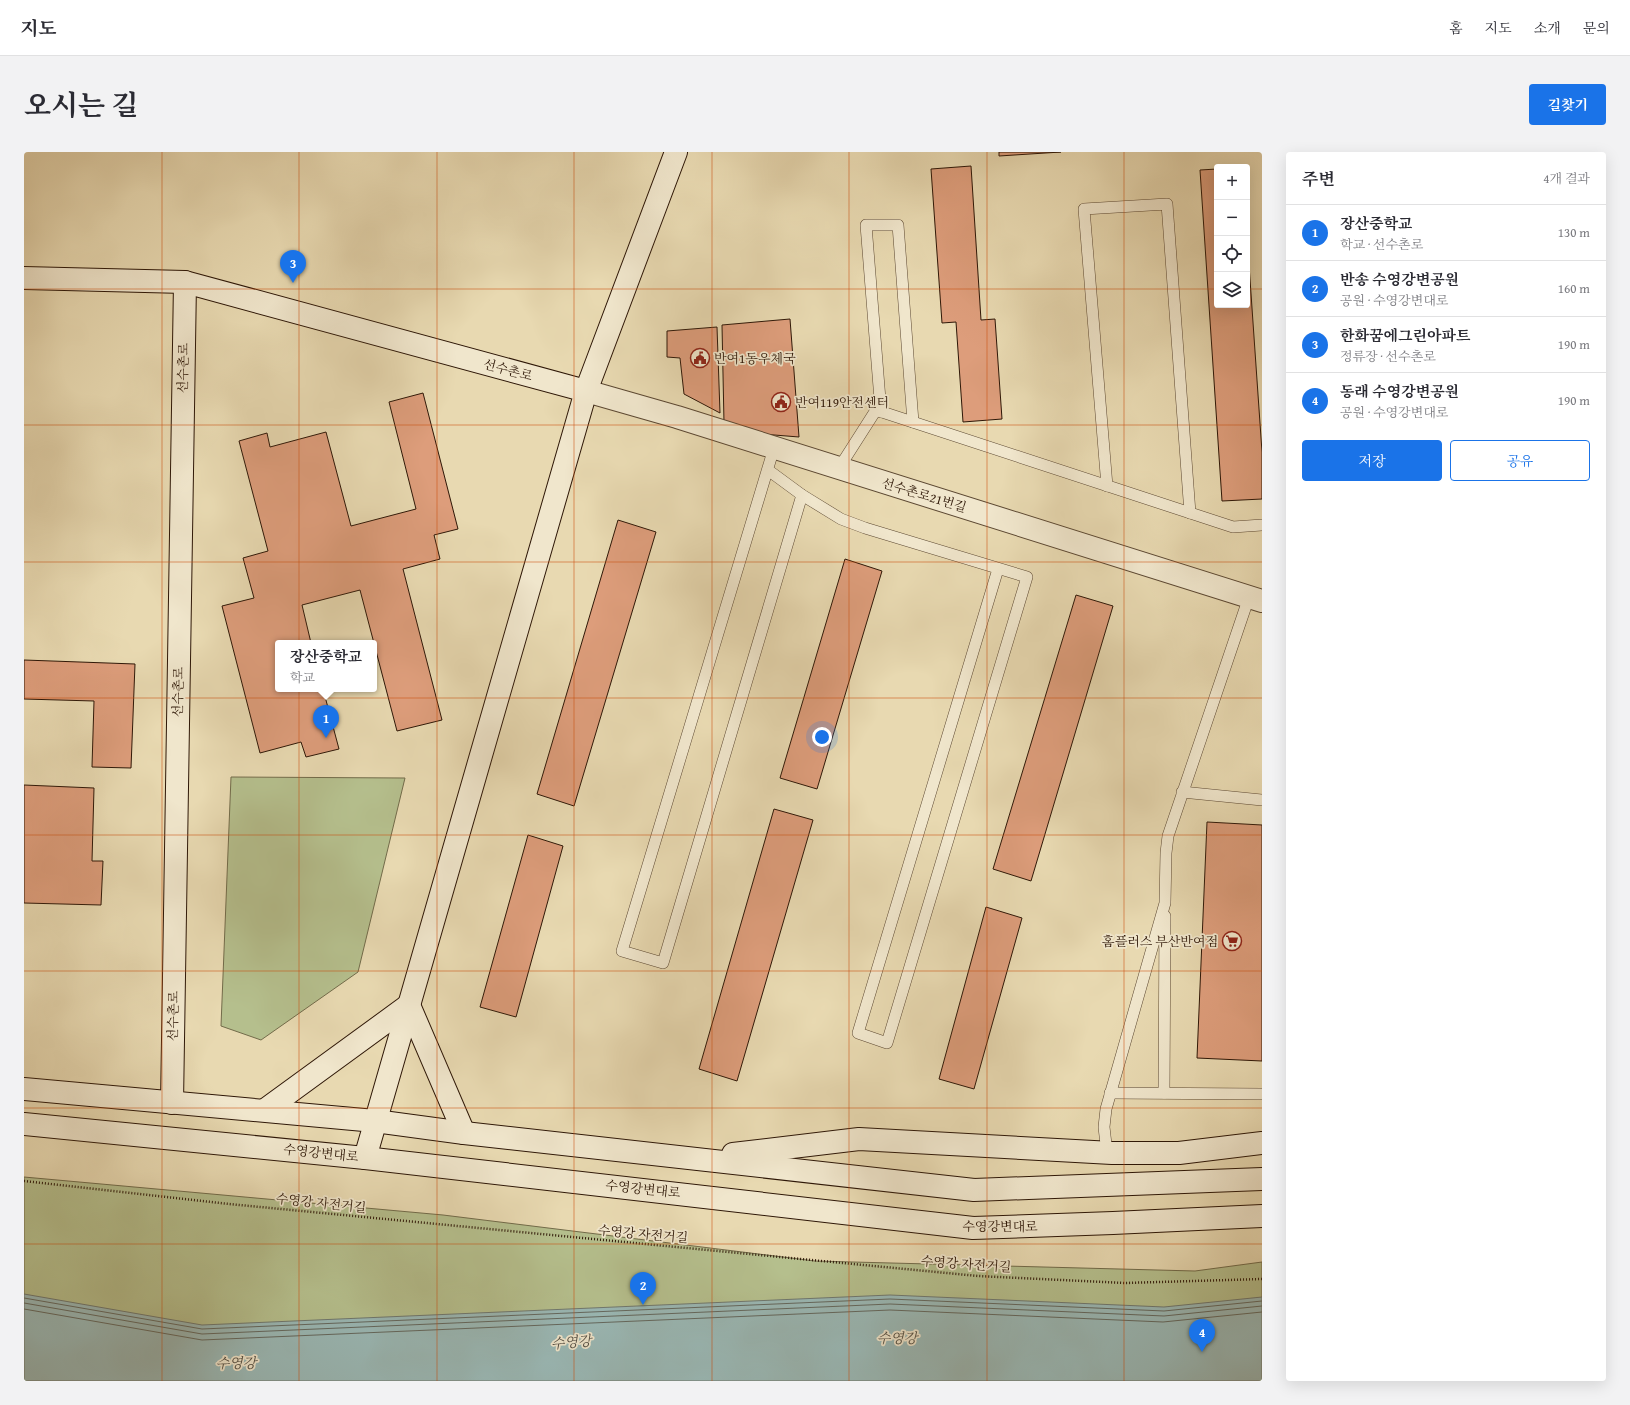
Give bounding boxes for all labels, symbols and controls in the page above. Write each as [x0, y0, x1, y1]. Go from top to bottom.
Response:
text: 지도 [20, 14, 57, 42]
text: 홈 [1449, 18, 1463, 38]
text: 지도 [1485, 18, 1512, 38]
text: 소개 [1534, 18, 1561, 38]
text: 문의 [1583, 18, 1610, 38]
text: 오시는 길 [24, 84, 138, 125]
button: 길찾기 [1529, 84, 1606, 125]
map controls [1214, 164, 1250, 308]
button: + [1214, 164, 1250, 200]
text: 주변 [1302, 166, 1335, 191]
text: 4개 결과 [1543, 169, 1590, 188]
button: − [1214, 200, 1250, 236]
text: 장산중학교 [1340, 213, 1412, 234]
text: 1 [1312, 223, 1318, 242]
text: 130 m [1558, 223, 1590, 242]
text: 학교 · 선수촌로 [1340, 235, 1423, 254]
button: locate [1214, 236, 1250, 272]
pin: 3 [280, 250, 306, 283]
text: 반송 수영강변공원 [1340, 269, 1459, 290]
button: layers [1214, 272, 1250, 308]
text: 2 [1312, 279, 1318, 298]
text: 160 m [1558, 279, 1590, 298]
text: 공원 · 수영강변대로 [1340, 291, 1448, 310]
text: 한화꿈에그린아파트 [1340, 325, 1470, 346]
text: 3 [1312, 335, 1318, 354]
text: 190 m [1558, 335, 1590, 354]
street label: 선수촌로 [173, 342, 193, 393]
public building icon: 반여1동우체국 [689, 347, 711, 369]
text: 정류장 · 선수촌로 [1340, 347, 1436, 366]
place label: 반여1동우체국 [714, 349, 796, 368]
street label: 선수촌로 [481, 354, 535, 386]
text: 동래 수영강변공원 [1340, 381, 1459, 402]
public building icon: 반여119안전센터 [770, 391, 792, 413]
text: 4 [1312, 391, 1318, 410]
text: 190 m [1558, 391, 1590, 410]
place label: 반여119안전센터 [795, 393, 889, 412]
text: 공원 · 수영강변대로 [1340, 403, 1448, 422]
button: 저장 [1302, 440, 1442, 481]
button: 공유 [1450, 440, 1590, 481]
street label: 선수촌로21번길 [879, 473, 969, 517]
popup [275, 640, 377, 692]
text: 장산중학교 [290, 646, 362, 667]
street label: 선수촌로 [168, 666, 188, 717]
text: 학교 [290, 668, 315, 687]
pin: 1 [313, 705, 339, 738]
your location [812, 727, 832, 747]
supermarket icon: 홈플러스 부산반여점 [1221, 930, 1243, 952]
place label: 홈플러스 부산반여점 [1102, 932, 1218, 951]
street label: 선수촌로 [163, 990, 183, 1041]
street label: 수영강변대로 [283, 1140, 360, 1166]
street label: 수영강변대로 [605, 1176, 682, 1202]
street label: 수영강 자전거길 [275, 1189, 367, 1217]
street label: 수영강변대로 [962, 1217, 1038, 1236]
street label: 수영강 자전거길 [597, 1221, 689, 1247]
street label: 수영강 자전거길 [920, 1251, 1012, 1277]
pin: 2 [630, 1272, 656, 1305]
pin: 4 [1189, 1319, 1215, 1352]
water label: 수영강 [877, 1328, 920, 1348]
water label: 수영강 [550, 1330, 595, 1354]
water label: 수영강 [216, 1353, 259, 1373]

